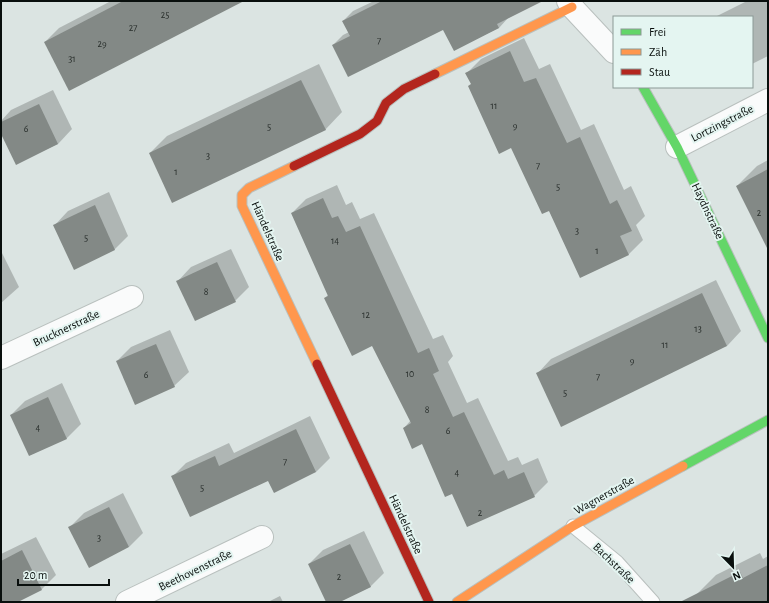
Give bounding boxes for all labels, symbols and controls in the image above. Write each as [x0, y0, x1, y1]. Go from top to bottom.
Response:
house number: 25 [161, 10, 169, 20]
legend [613, 16, 753, 88]
house number: 27 [129, 23, 137, 33]
text: Frei [649, 26, 666, 38]
house number: 7 [377, 36, 381, 46]
house number: 29 [97, 39, 107, 49]
text: Zäh [649, 46, 667, 58]
house number: 31 [68, 54, 76, 64]
text: Stau [649, 66, 670, 78]
house number: 11 [491, 101, 497, 111]
street label: Lortzingstraße [689, 102, 755, 144]
house number: 9 [513, 121, 518, 131]
house number: 5 [267, 122, 271, 132]
house number: 6 [24, 124, 29, 134]
house number: 3 [206, 151, 210, 161]
house number: 7 [536, 161, 540, 171]
house number: 1 [174, 167, 178, 177]
street label: Haydnstraße [689, 181, 726, 241]
house number: 5 [556, 182, 560, 192]
street label: Händelstraße [249, 199, 287, 263]
house number: 2 [757, 208, 762, 218]
house number: 3 [575, 226, 579, 236]
house number: 5 [84, 233, 88, 243]
house number: 14 [331, 236, 339, 246]
house number: 1 [595, 246, 599, 256]
house number: 8 [204, 287, 209, 297]
street label: Brucknerstraße [31, 307, 101, 349]
house number: 12 [362, 310, 370, 320]
house number: 13 [694, 324, 702, 334]
house number: 11 [662, 340, 668, 350]
house number: 9 [630, 356, 635, 366]
house number: 10 [406, 369, 414, 379]
house number: 6 [144, 370, 149, 380]
house number: 7 [596, 372, 600, 382]
house number: 5 [563, 388, 567, 398]
house number: 8 [425, 405, 430, 415]
house number: 4 [36, 423, 41, 433]
house number: 6 [446, 426, 451, 436]
house number: 7 [283, 457, 287, 467]
house number: 4 [455, 468, 460, 478]
street label: Wagnerstraße [572, 474, 636, 516]
house number: 5 [200, 483, 204, 493]
street label: Händelstraße [387, 492, 425, 556]
house number: 2 [478, 508, 483, 518]
house number: 3 [97, 533, 101, 543]
street label: Bachstraße [591, 540, 637, 586]
street label: Beethovenstraße [157, 547, 233, 593]
north arrow [713, 547, 753, 587]
scale bar [18, 561, 109, 587]
text: 20 m [24, 569, 47, 581]
text: N [731, 569, 742, 582]
house number: 2 [337, 572, 342, 582]

